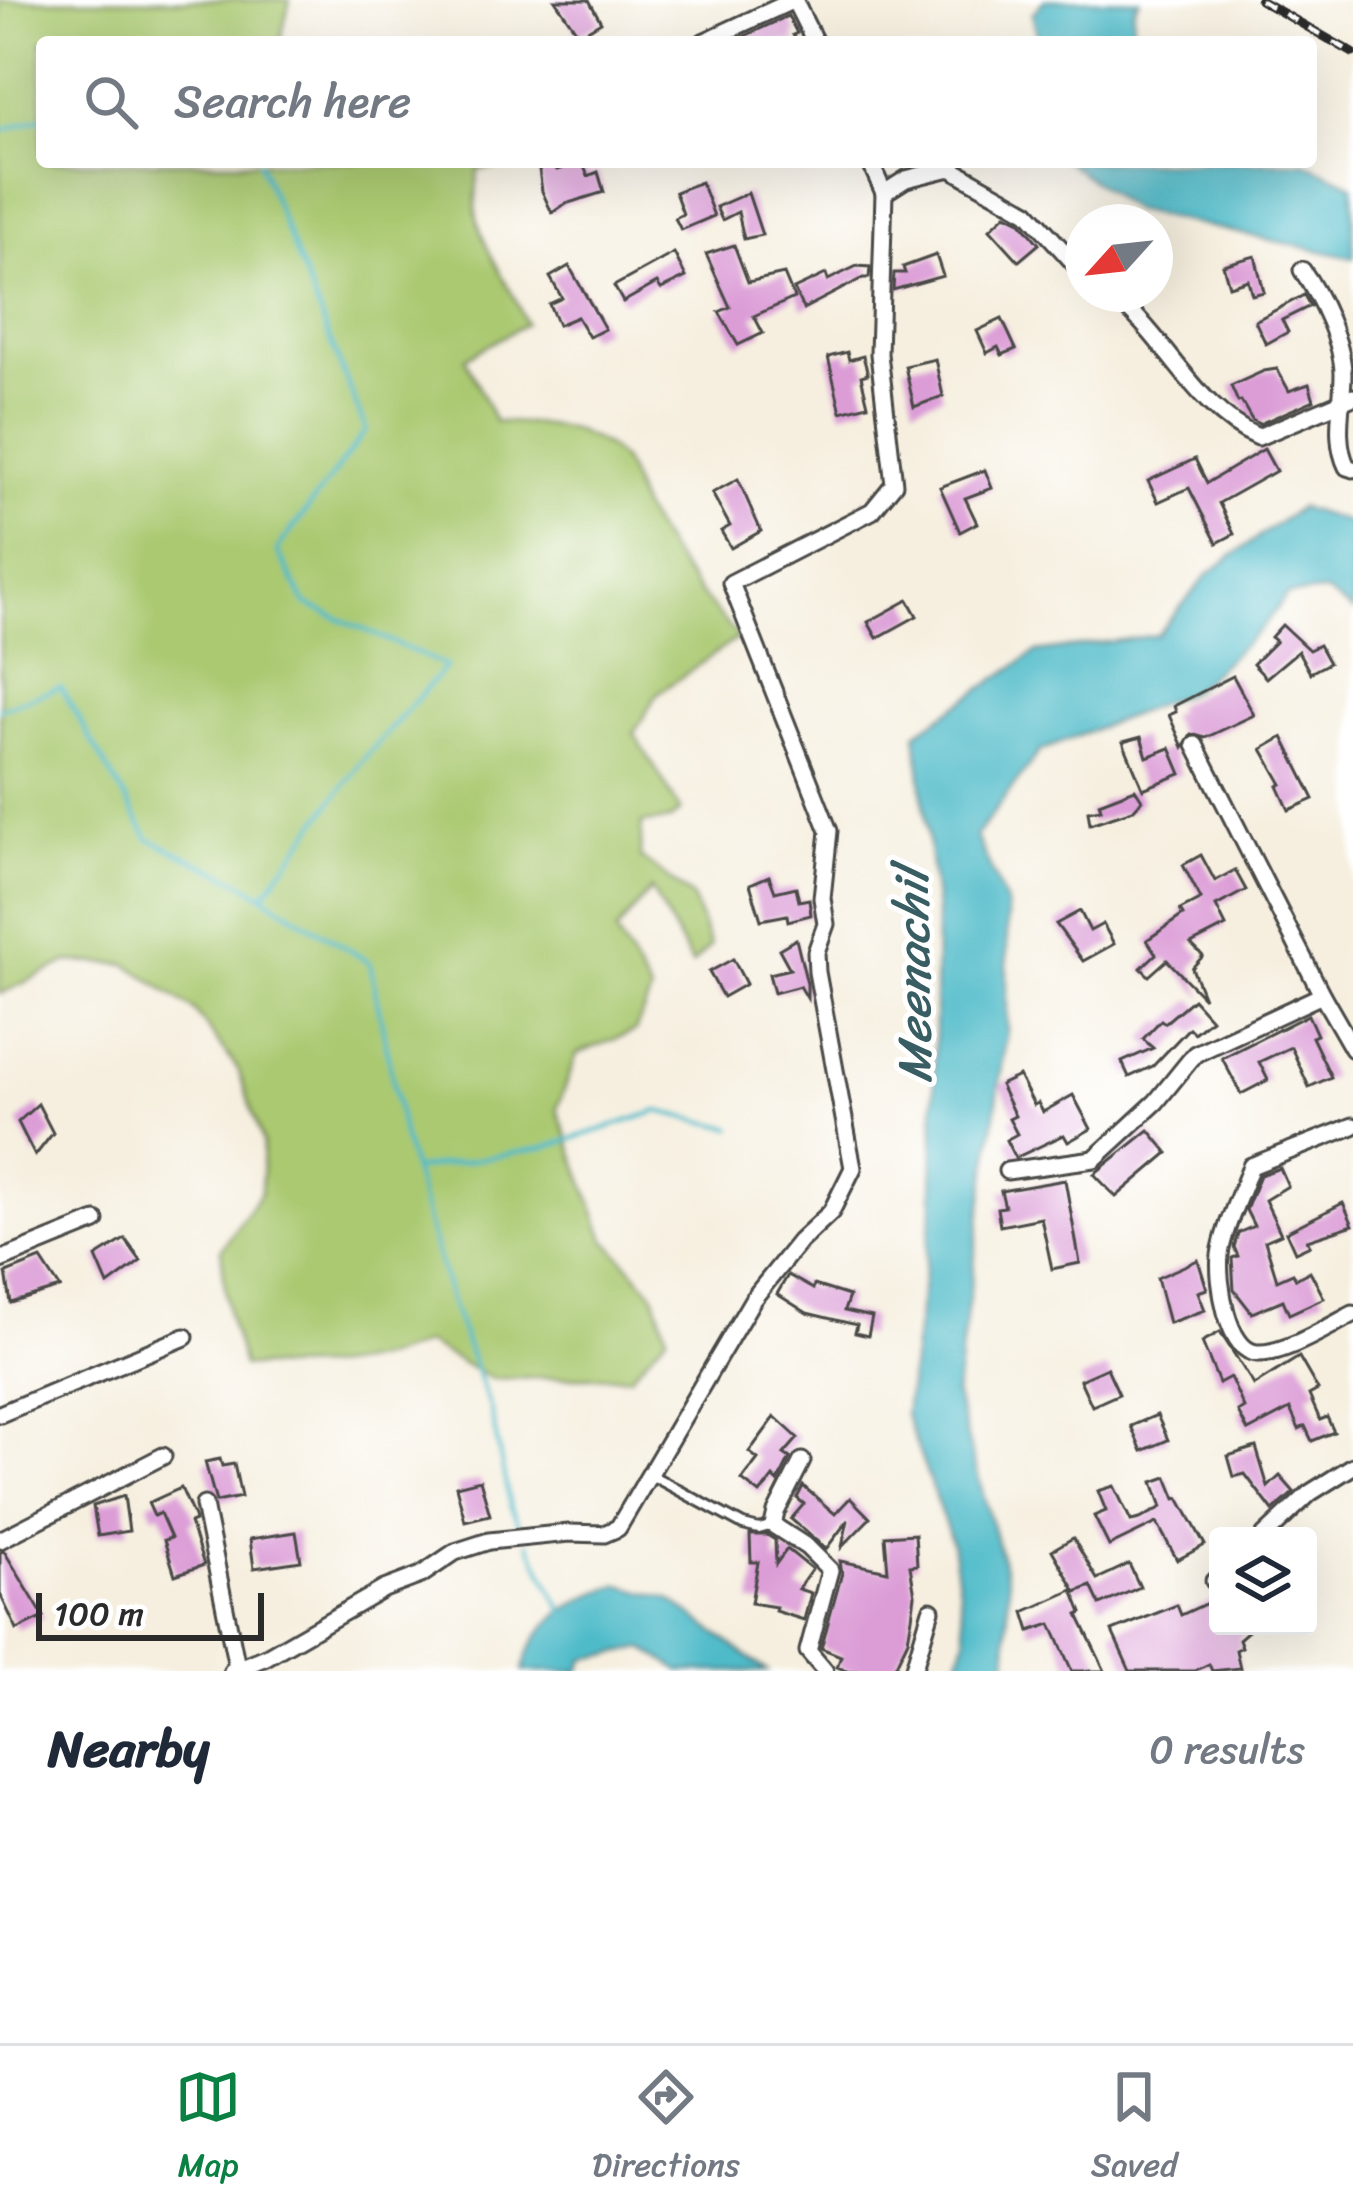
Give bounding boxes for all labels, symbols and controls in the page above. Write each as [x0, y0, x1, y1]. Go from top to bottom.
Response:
search box [36, 36, 1317, 168]
text: Search here [174, 62, 411, 142]
icon: search [78, 69, 144, 135]
north arrow [1065, 204, 1173, 312]
water label: Meenachil [868, 858, 957, 1084]
map controls [1209, 1527, 1317, 1635]
button: layers [1209, 1527, 1317, 1635]
text: 100 m [54, 1585, 144, 1643]
scale bar [36, 1587, 264, 1640]
text: Nearby [48, 1704, 209, 1794]
text: 0 results [1149, 1715, 1305, 1784]
tab: Map [175, 2064, 241, 2194]
tab: Directions [592, 2064, 740, 2194]
tab: Saved [1091, 2064, 1178, 2194]

